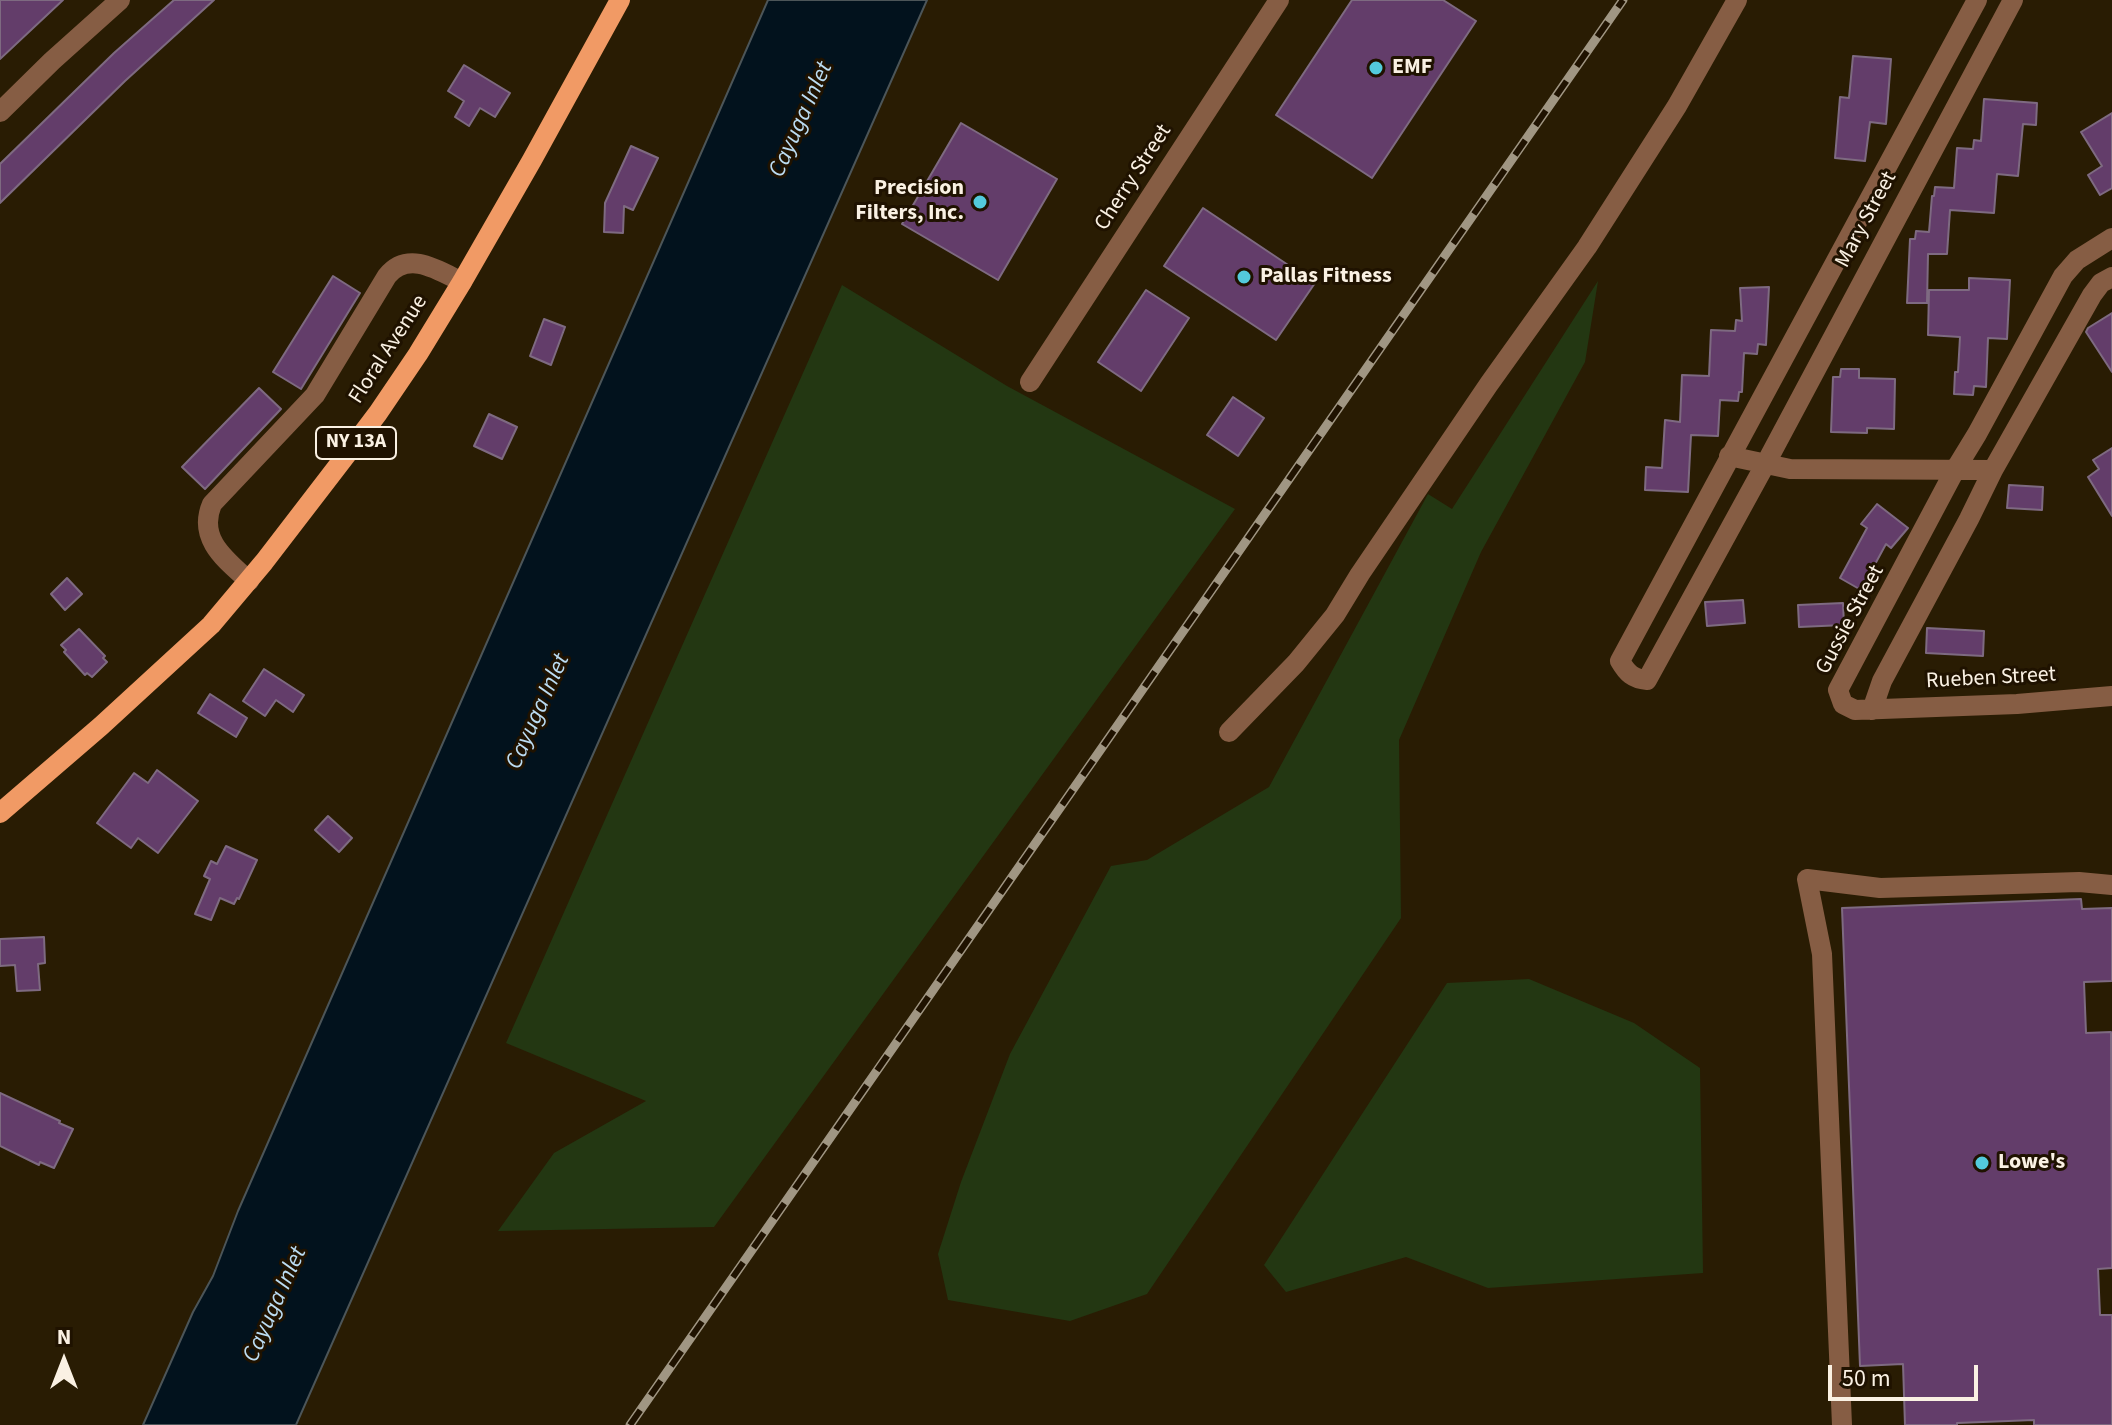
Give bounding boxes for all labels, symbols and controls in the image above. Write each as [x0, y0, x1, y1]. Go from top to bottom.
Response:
place label: EMF [1392, 55, 1432, 81]
water label: Cayuga Inlet [764, 58, 840, 182]
marker: EMF [1367, 59, 1385, 77]
street label: Cherry Street [1090, 120, 1178, 236]
street label: Mary Street [1831, 167, 1903, 273]
place label: Precision Filters, Inc. [855, 176, 964, 228]
marker: Precision Filters, Inc. [971, 193, 989, 211]
place label: Pallas Fitness [1260, 264, 1392, 290]
marker: Pallas Fitness [1235, 268, 1253, 286]
street label: Floral Avenue [344, 291, 434, 409]
road number: NY 13A [316, 427, 396, 459]
street label: Gussie Street [1811, 561, 1891, 679]
water label: Cayuga Inlet [501, 650, 577, 774]
street label: Rueben Street [1925, 662, 2057, 696]
place label: Lowe's [1998, 1150, 2065, 1176]
marker: Lowe's [1973, 1154, 1991, 1172]
water label: Cayuga Inlet [238, 1243, 314, 1367]
north arrow [24, 1321, 104, 1401]
text: N [57, 1321, 71, 1353]
scale bar [1832, 1349, 1982, 1399]
text: 50 m [1842, 1361, 1891, 1396]

